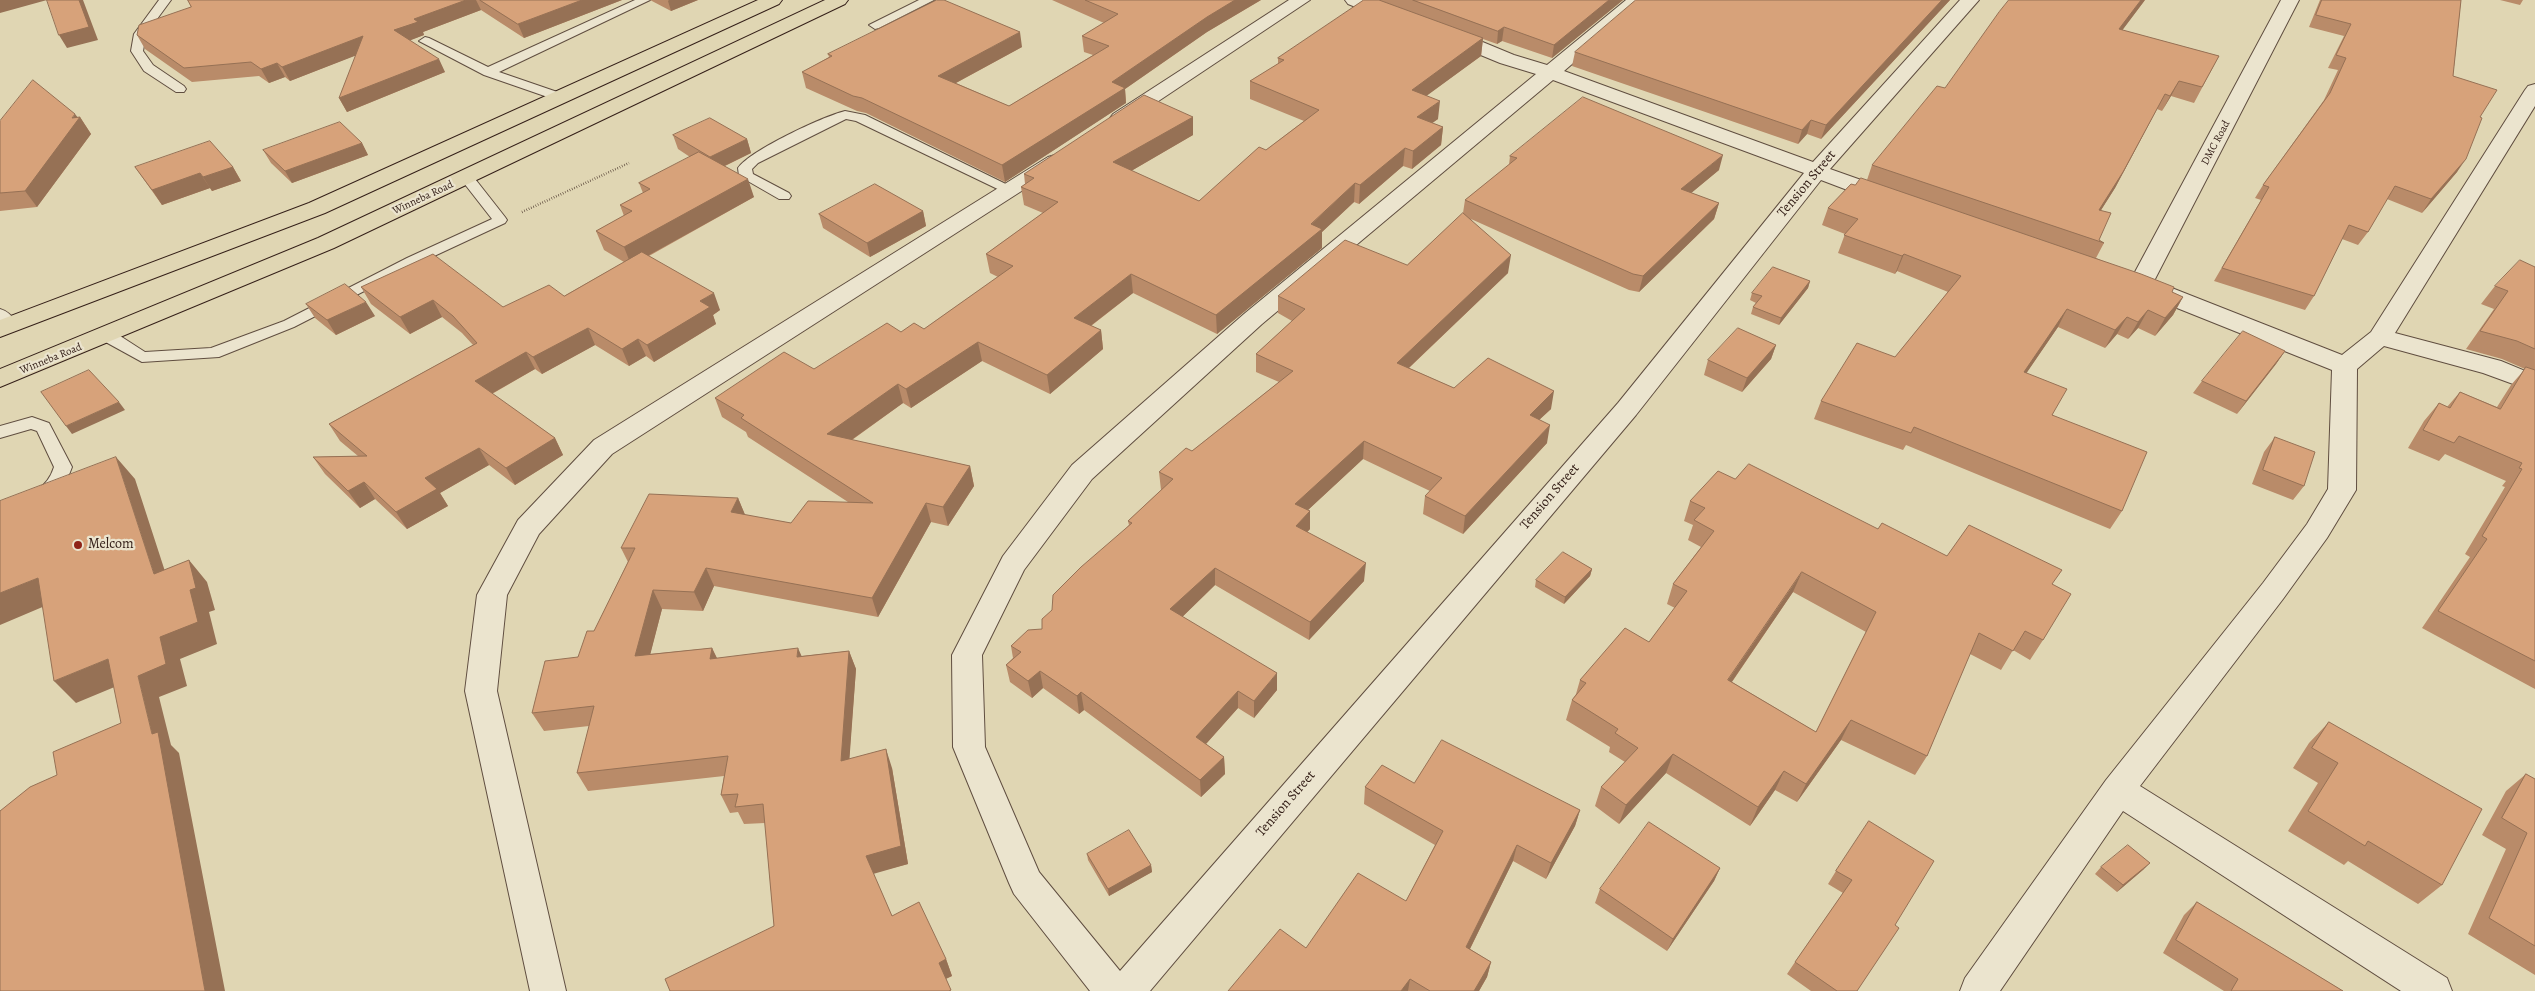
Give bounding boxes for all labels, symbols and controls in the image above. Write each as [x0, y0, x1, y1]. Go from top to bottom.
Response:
street label: DMC Road [2199, 118, 2233, 168]
street label: Tension Street [1774, 147, 1840, 221]
street label: Winneba Road [390, 178, 456, 218]
street label: Winneba Road [18, 341, 84, 377]
street label: Tension Street [1517, 460, 1583, 534]
place label: Melcom [88, 537, 134, 553]
marker: Melcom [72, 539, 84, 551]
street label: Tension Street [1253, 767, 1319, 841]

